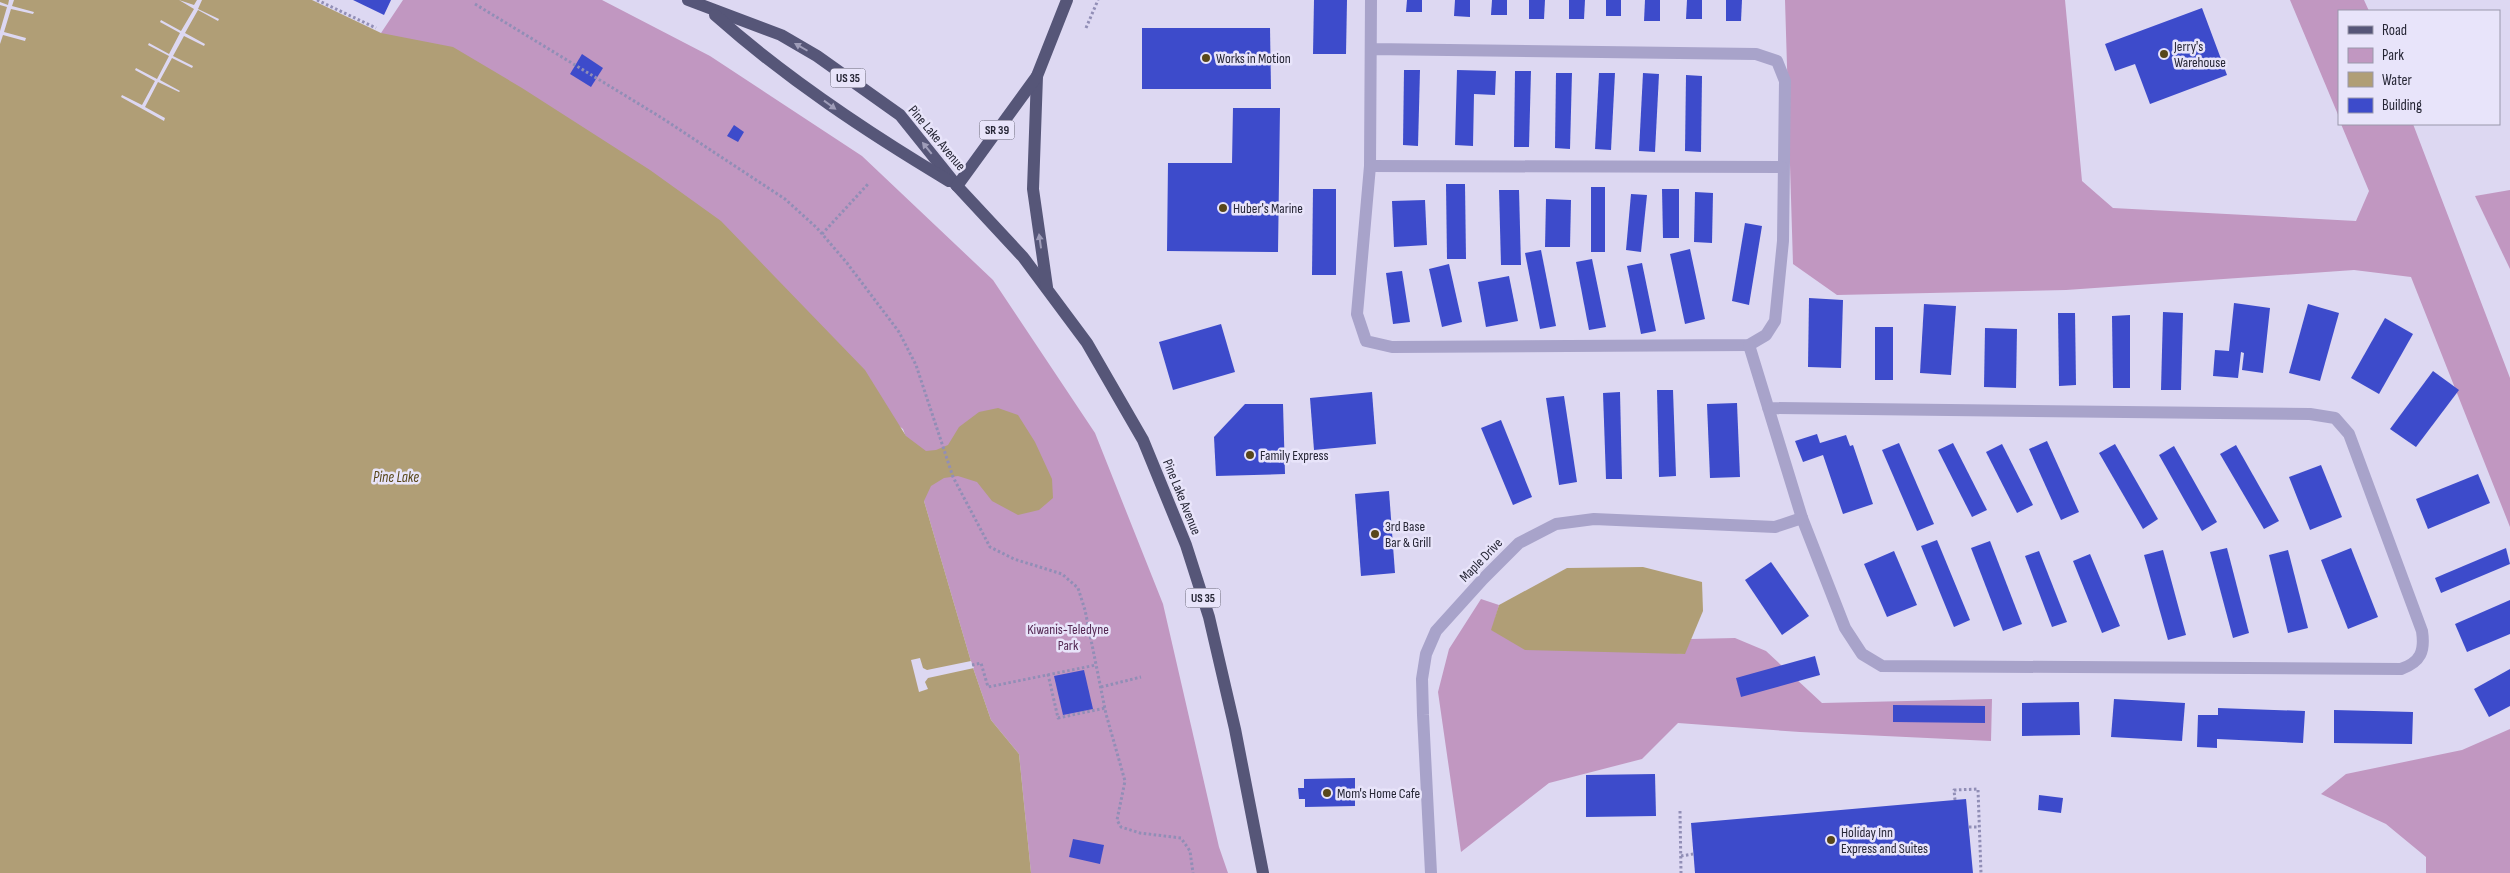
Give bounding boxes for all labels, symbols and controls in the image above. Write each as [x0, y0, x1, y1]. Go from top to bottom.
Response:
legend [2338, 10, 2500, 125]
text: Road [2382, 21, 2407, 40]
place label: Jerry's Warehouse [2173, 38, 2226, 71]
one-way arrow [794, 43, 809, 51]
text: Park [2382, 46, 2404, 65]
marker: Jerry's Warehouse [2158, 48, 2170, 60]
place label: Works in Motion [1216, 50, 1291, 67]
marker: Works in Motion [1200, 52, 1212, 64]
road number: US 35 [830, 68, 866, 88]
text: Water [2382, 71, 2413, 90]
text: Building [2382, 96, 2422, 115]
one-way arrow [824, 100, 837, 110]
street label: Pine Lake Avenue [905, 102, 969, 174]
road number: SR 39 [980, 120, 1014, 140]
one-way arrow [921, 142, 932, 155]
place label: Huber's Marine [1233, 200, 1303, 217]
marker: Huber's Marine [1217, 202, 1229, 214]
one-way arrow [1036, 233, 1044, 249]
place label: Family Express [1260, 447, 1328, 464]
marker: Family Express [1244, 449, 1256, 461]
street label: Pine Lake Avenue [1159, 457, 1205, 537]
water label: Pine Lake [373, 468, 419, 487]
place label: 3rd Base Bar & Grill [1385, 518, 1431, 551]
marker: 3rd Base Bar & Grill [1369, 528, 1381, 540]
street label: Maple Drive [1456, 535, 1506, 585]
road number: US 35 [1186, 588, 1220, 608]
park label: Kiwanis-Teledyne Park [1027, 621, 1109, 654]
place label: Mom's Home Cafe [1337, 785, 1420, 802]
marker: Mom's Home Cafe [1321, 787, 1333, 799]
place label: Holiday Inn Express and Suites [1841, 824, 1928, 857]
marker: Holiday Inn Express and Suites [1825, 834, 1837, 846]

